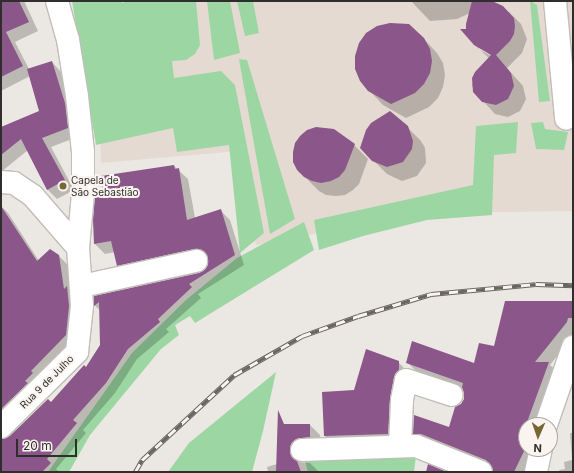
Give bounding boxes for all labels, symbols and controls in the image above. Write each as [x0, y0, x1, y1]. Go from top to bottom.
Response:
place label: Capela de São Sebastião [71, 174, 139, 198]
marker: Capela de São Sebastião [58, 181, 68, 191]
street label: Rua 9 de Julho [18, 353, 76, 411]
north arrow [518, 417, 558, 457]
scale bar [18, 431, 79, 457]
text: 20 m [23, 438, 52, 453]
text: N [533, 441, 542, 455]

